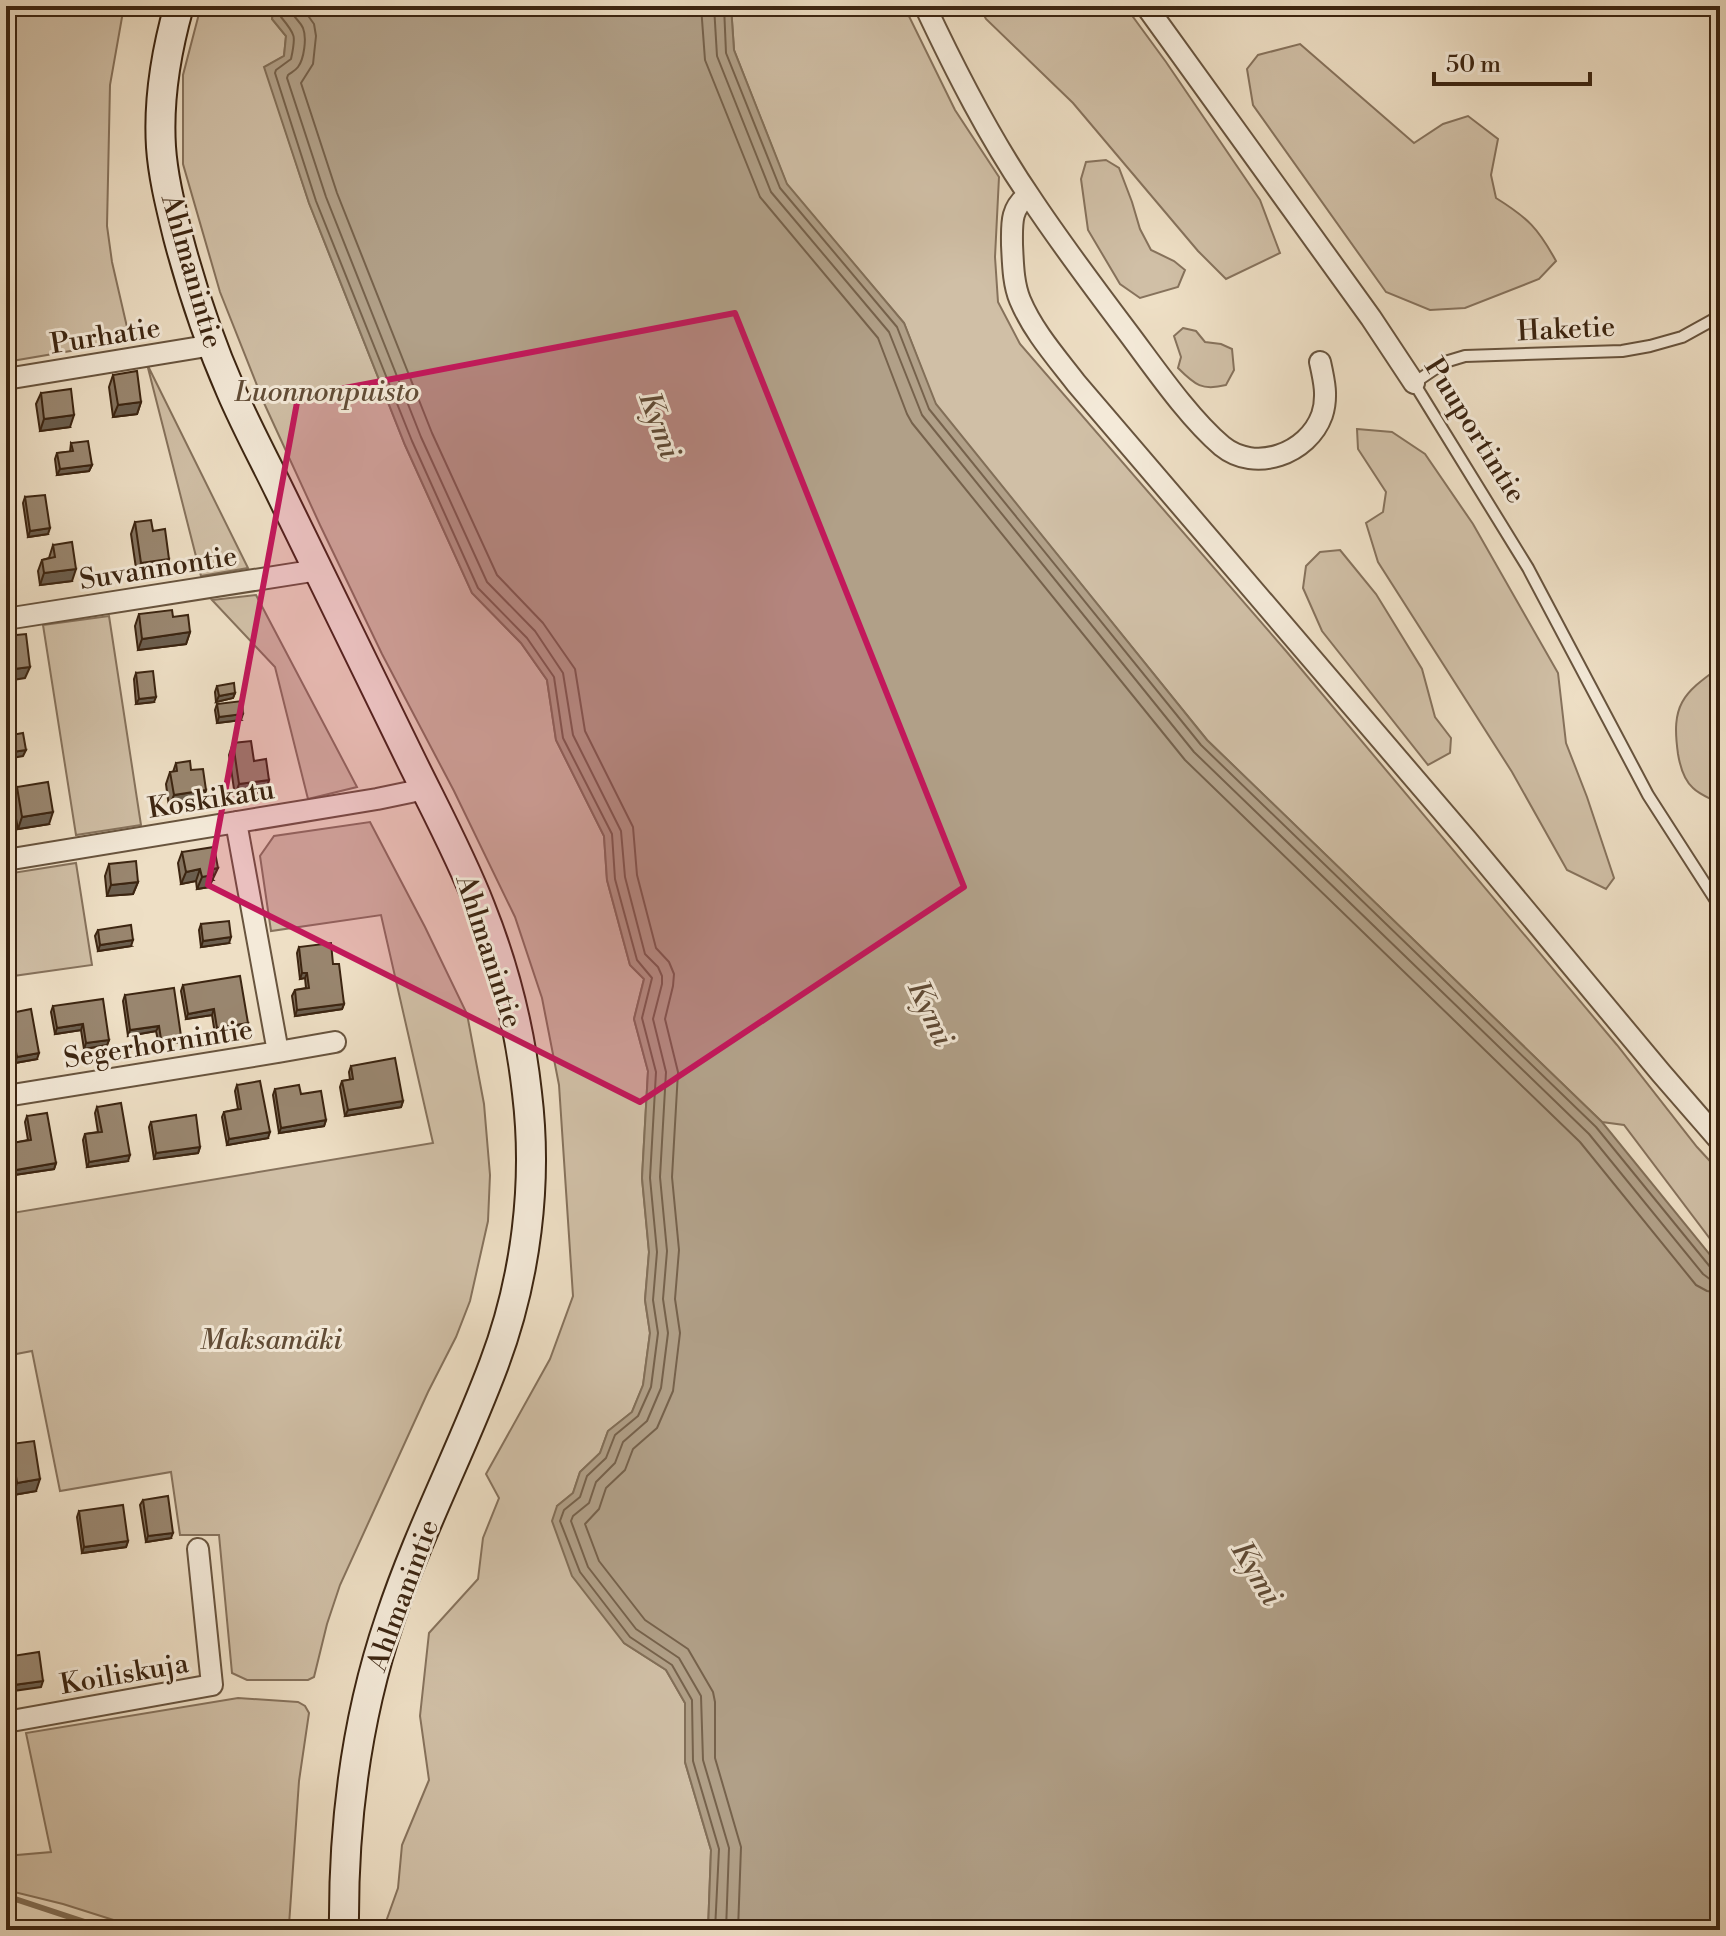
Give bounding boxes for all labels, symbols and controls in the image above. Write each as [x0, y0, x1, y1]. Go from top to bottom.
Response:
scale bar [1434, 36, 1590, 86]
text: 50 m [1446, 50, 1501, 80]
street label: Ahlmanintie [153, 189, 230, 353]
street label: Haketie [1516, 309, 1616, 350]
street label: Purhatie [48, 311, 163, 362]
street label: Puuportintie [1416, 351, 1533, 510]
park label: Luonnonpuisto [234, 375, 419, 410]
water label: Kymi [629, 386, 689, 465]
street label: Suvannontie [77, 539, 240, 598]
street label: Koskikatu [145, 772, 277, 827]
street label: Ahlmanintie [447, 870, 530, 1032]
water label: Kymi [898, 974, 962, 1053]
street label: Segerhornintie [61, 1012, 255, 1077]
park label: Maksamäki [200, 1323, 343, 1358]
street label: Ahlmanintie [359, 1515, 447, 1677]
water label: Kymi [1222, 1534, 1291, 1613]
street label: Koiliskuja [57, 1646, 192, 1703]

